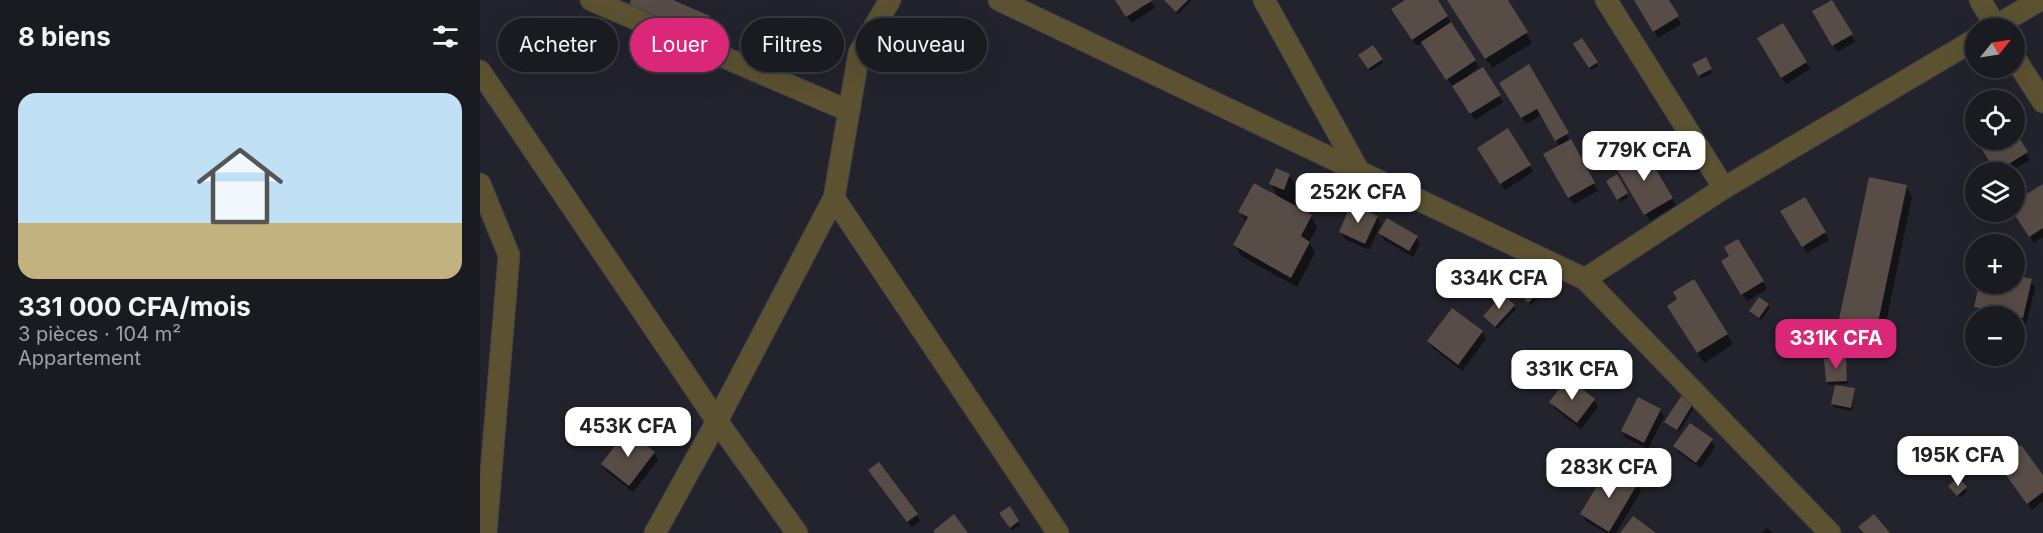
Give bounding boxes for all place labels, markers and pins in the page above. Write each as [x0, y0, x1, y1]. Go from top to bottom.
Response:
pin: 779K CFA [1582, 131, 1706, 182]
pin: 252K CFA [1296, 173, 1420, 224]
pin: 334K CFA [1437, 259, 1561, 310]
pin: 331K CFA [1774, 319, 1898, 370]
pin: 331K CFA [1510, 350, 1634, 401]
pin: 453K CFA [566, 407, 690, 458]
pin: 195K CFA [1896, 436, 2020, 487]
pin: 283K CFA [1547, 448, 1671, 499]

